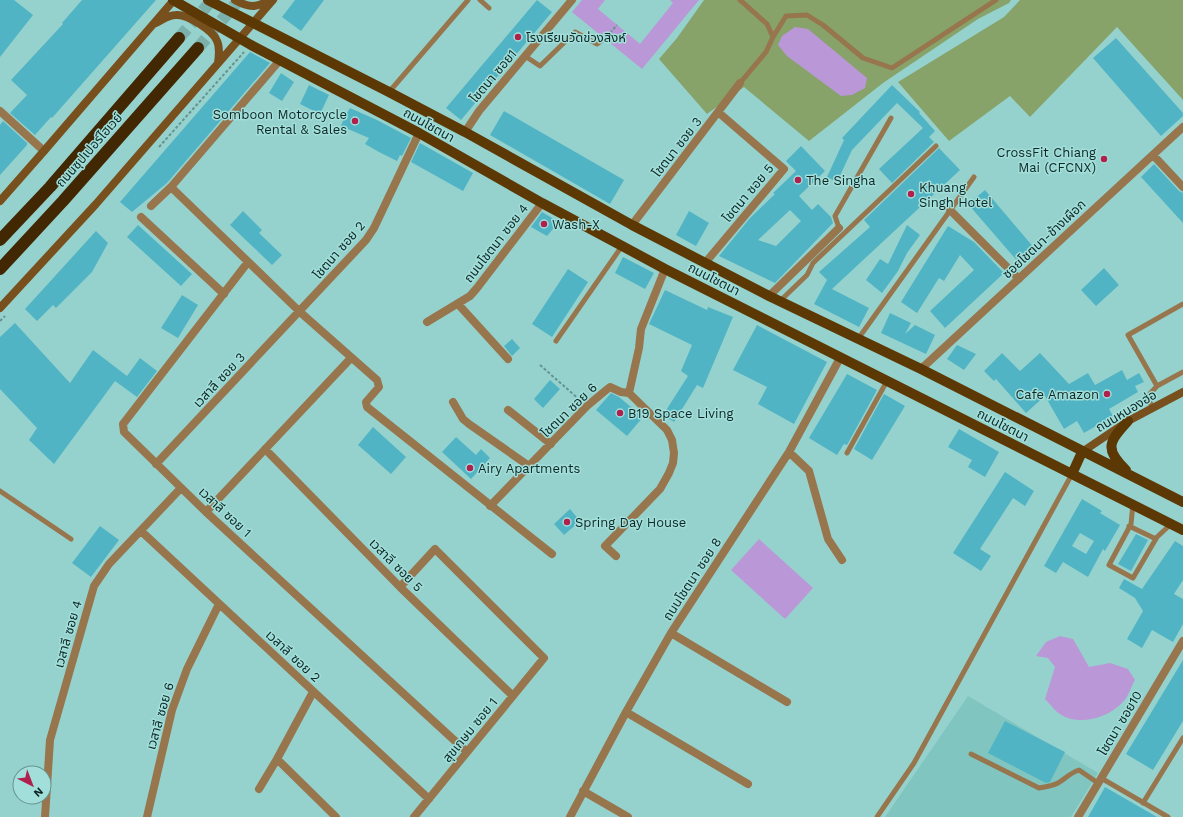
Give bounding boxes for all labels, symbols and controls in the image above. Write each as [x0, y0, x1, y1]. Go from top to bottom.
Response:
place label: โรงเรียนวัดข่วงสิงห์ [526, 30, 626, 45]
marker: โรงเรียนวัดข่วงสิงห์ [513, 32, 523, 42]
street label: โชตนา ซอย1 [467, 46, 519, 106]
street label: ถนนโชตนา [401, 105, 457, 145]
place label: Somboon Motorcycle Rental & Sales [213, 107, 347, 137]
street label: ถนนซุปเปอร์ไฮเวย์ [53, 110, 125, 190]
street label: โชตนา ซอย 3 [649, 114, 705, 180]
marker: Somboon Motorcycle Rental & Sales [350, 116, 360, 126]
place label: CrossFit Chiang Mai (CFCNX) [997, 145, 1096, 175]
marker: CrossFit Chiang Mai (CFCNX) [1099, 154, 1109, 164]
street label: โชตนา ซอย 5 [719, 161, 777, 225]
place label: The Singha [806, 173, 876, 188]
marker: The Singha [793, 175, 803, 185]
place label: Khuang Singh Hotel [919, 180, 992, 210]
marker: Khuang Singh Hotel [906, 189, 916, 199]
street label: ซอยโชตนา-ช้างเผือก [999, 197, 1089, 281]
street label: ถนนโชตนา ซอย 4 [461, 201, 531, 285]
place label: Wash-X [552, 217, 600, 232]
street label: โชตนา ซอย 2 [310, 218, 368, 282]
marker: Wash-X [539, 219, 549, 229]
street label: ถนนโชตนา [686, 260, 742, 298]
street label: เวสาลี ซอย 3 [190, 350, 248, 410]
street label: โชตนา ซอย 6 [538, 380, 600, 440]
place label: Cafe Amazon [1015, 387, 1099, 402]
street label: ถนนหนองฮ่อ [1093, 387, 1159, 435]
marker: Cafe Amazon [1102, 389, 1112, 399]
place label: B19 Space Living [628, 406, 734, 421]
street label: ถนนโชตนา [975, 406, 1031, 444]
marker: B19 Space Living [615, 408, 625, 418]
place label: Airy Apartments [478, 461, 580, 476]
marker: Airy Apartments [465, 463, 475, 473]
street label: เวสาลี ซอย 1 [196, 484, 254, 540]
place label: Spring Day House [575, 515, 686, 530]
marker: Spring Day House [562, 517, 572, 527]
street label: เวสาลี ซอย 5 [366, 535, 426, 595]
street label: ถนนโชตนา ซอย 8 [660, 535, 724, 623]
street label: เวสาลี ซอย 4 [51, 598, 85, 669]
street label: เวสาลี ซอย 2 [263, 627, 323, 685]
street label: เวสาลี ซอย 6 [143, 680, 177, 751]
street label: โชตนา ซอย10 [1095, 688, 1145, 758]
street label: สุขเกษม ซอย 1 [439, 695, 501, 765]
north arrow [12, 765, 52, 805]
text: N [31, 785, 46, 800]

